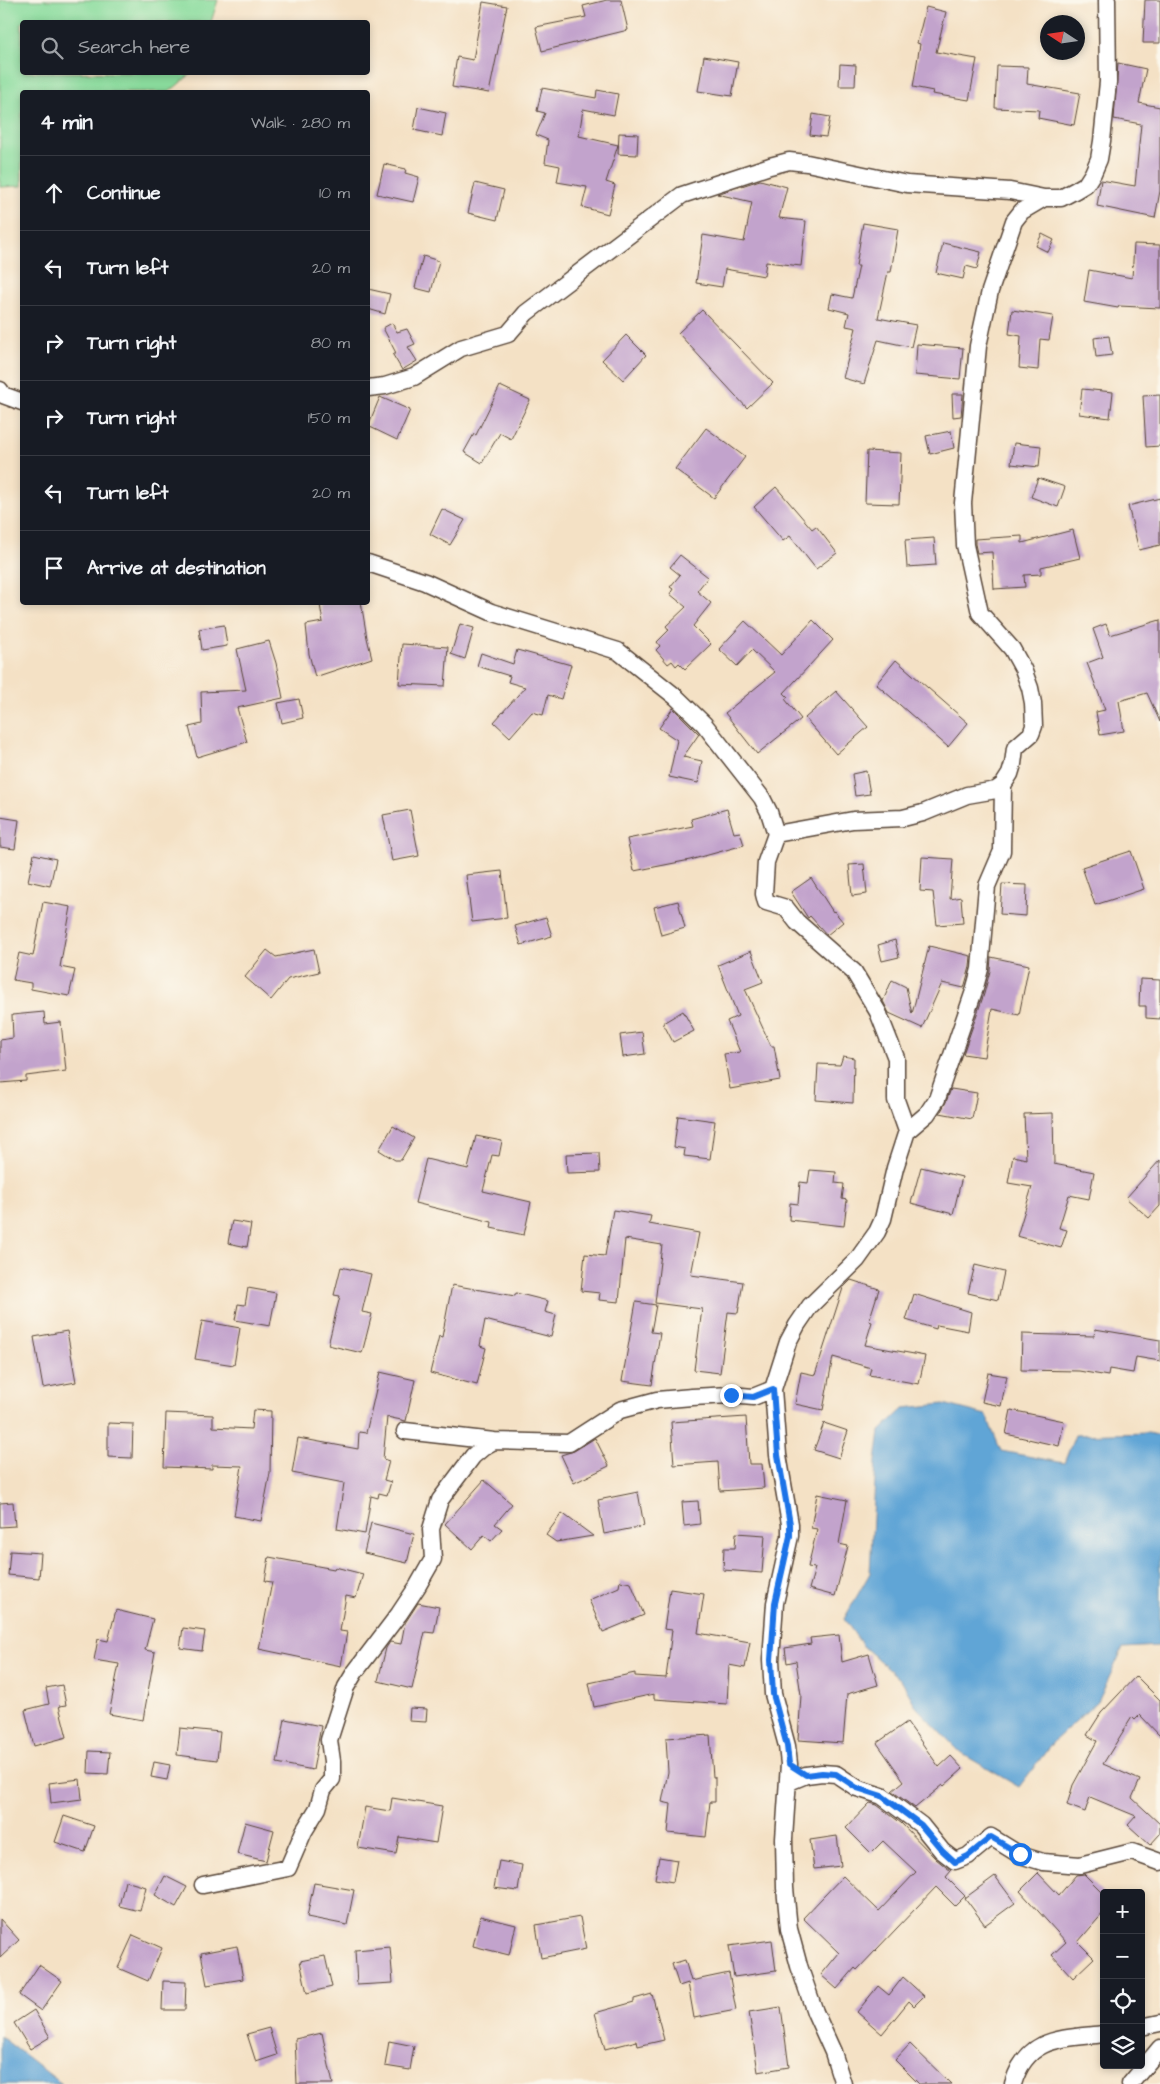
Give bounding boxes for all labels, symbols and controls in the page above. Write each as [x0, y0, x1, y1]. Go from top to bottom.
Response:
north arrow [1040, 15, 1085, 60]
search box [20, 20, 370, 75]
icon: search [38, 34, 66, 62]
text: Search here [78, 34, 190, 61]
text: 4 min [40, 108, 93, 137]
text: Walk · 280 m [251, 112, 350, 134]
icon: ahead [40, 179, 68, 207]
text: Continue [87, 180, 161, 207]
text: 10 m [319, 182, 350, 204]
icon: left [40, 254, 68, 282]
text: Turn left [87, 255, 168, 282]
text: 20 m [312, 257, 350, 279]
icon: right [40, 329, 68, 357]
text: Turn right [87, 330, 176, 357]
text: 80 m [311, 332, 350, 354]
icon: right [40, 404, 68, 432]
text: Turn right [87, 405, 176, 432]
text: 150 m [308, 407, 350, 429]
icon: left [40, 479, 68, 507]
text: Turn left [87, 480, 168, 507]
text: 20 m [312, 482, 350, 504]
icon: arrive [40, 554, 68, 582]
text: Arrive at destination [87, 555, 266, 582]
route end [720, 1384, 743, 1407]
route start [1009, 1843, 1032, 1866]
map controls [1100, 1889, 1145, 2069]
button: + [1100, 1889, 1145, 1934]
button: − [1100, 1934, 1145, 1979]
button: locate [1100, 1979, 1145, 2024]
button: layers [1100, 2024, 1145, 2069]

